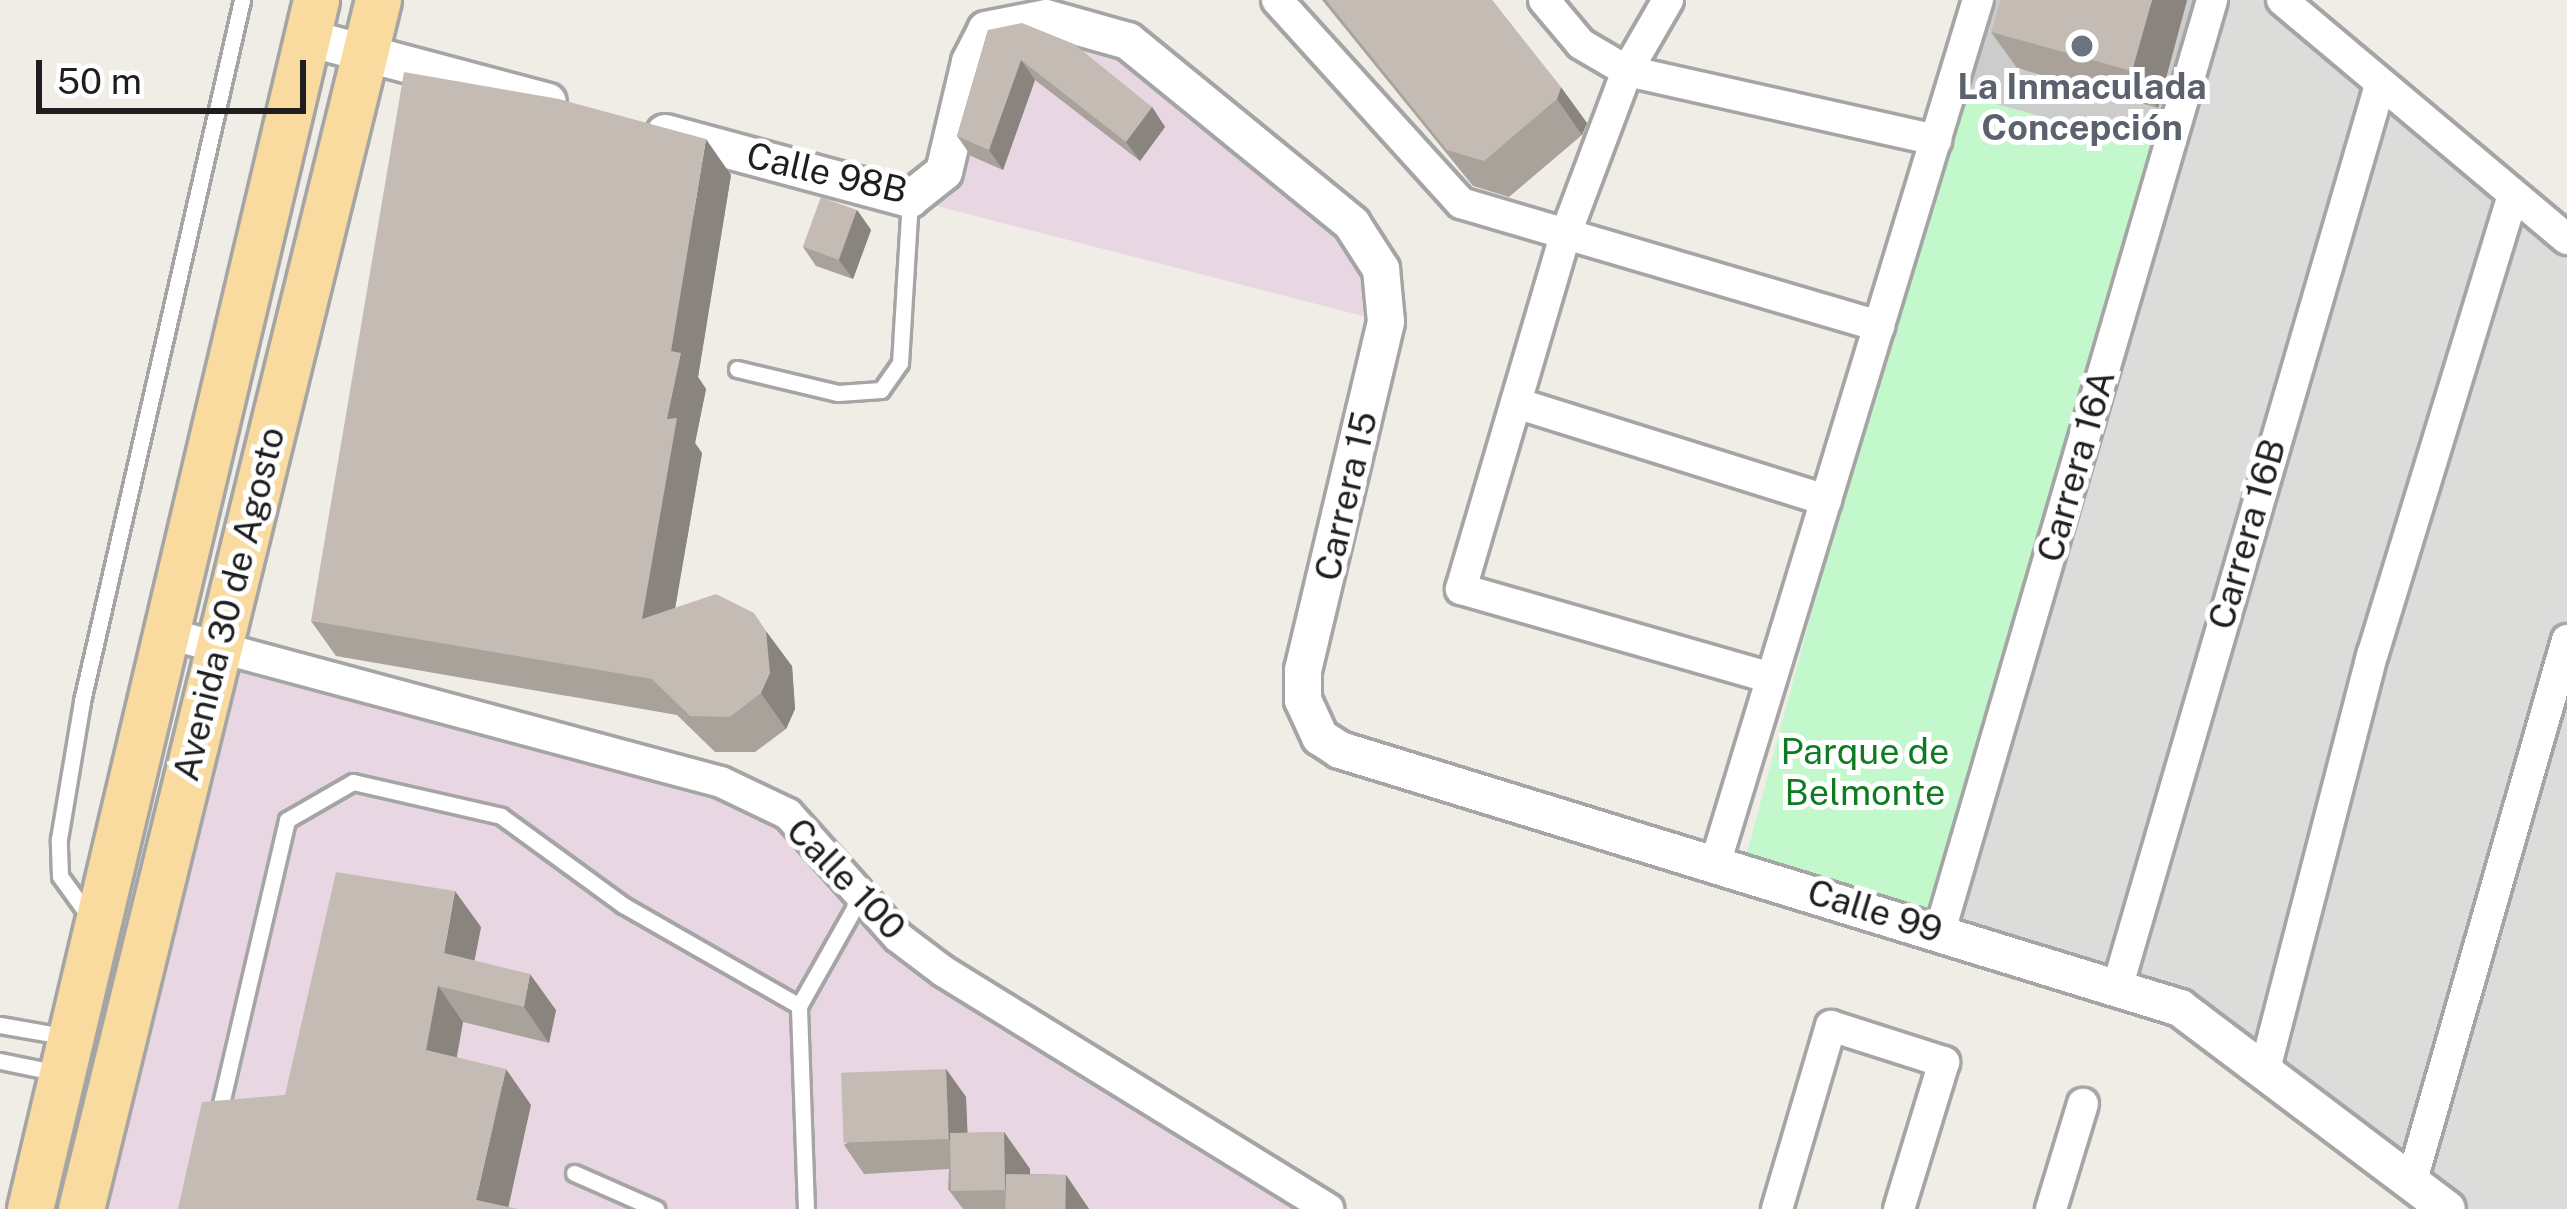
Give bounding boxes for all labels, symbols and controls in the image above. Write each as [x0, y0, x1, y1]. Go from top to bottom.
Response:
marker: La Inmaculada Concepción [2069, 33, 2095, 59]
scale bar [42, 36, 312, 110]
text: 50 m [57, 60, 142, 102]
place label: La Inmaculada Concepción [1957, 64, 2207, 149]
street label: Calle 98B [742, 134, 912, 212]
street label: Carrera 16A [2028, 365, 2124, 567]
street label: Carrera 15 [1306, 407, 1386, 585]
street label: Avenida 30 de Agosto [164, 422, 294, 786]
street label: Carrera 16B [2199, 434, 2295, 634]
park label: Parque de Belmonte [1780, 729, 1950, 814]
street label: Calle 100 [778, 809, 914, 949]
street label: Calle 99 [1802, 870, 1948, 952]

